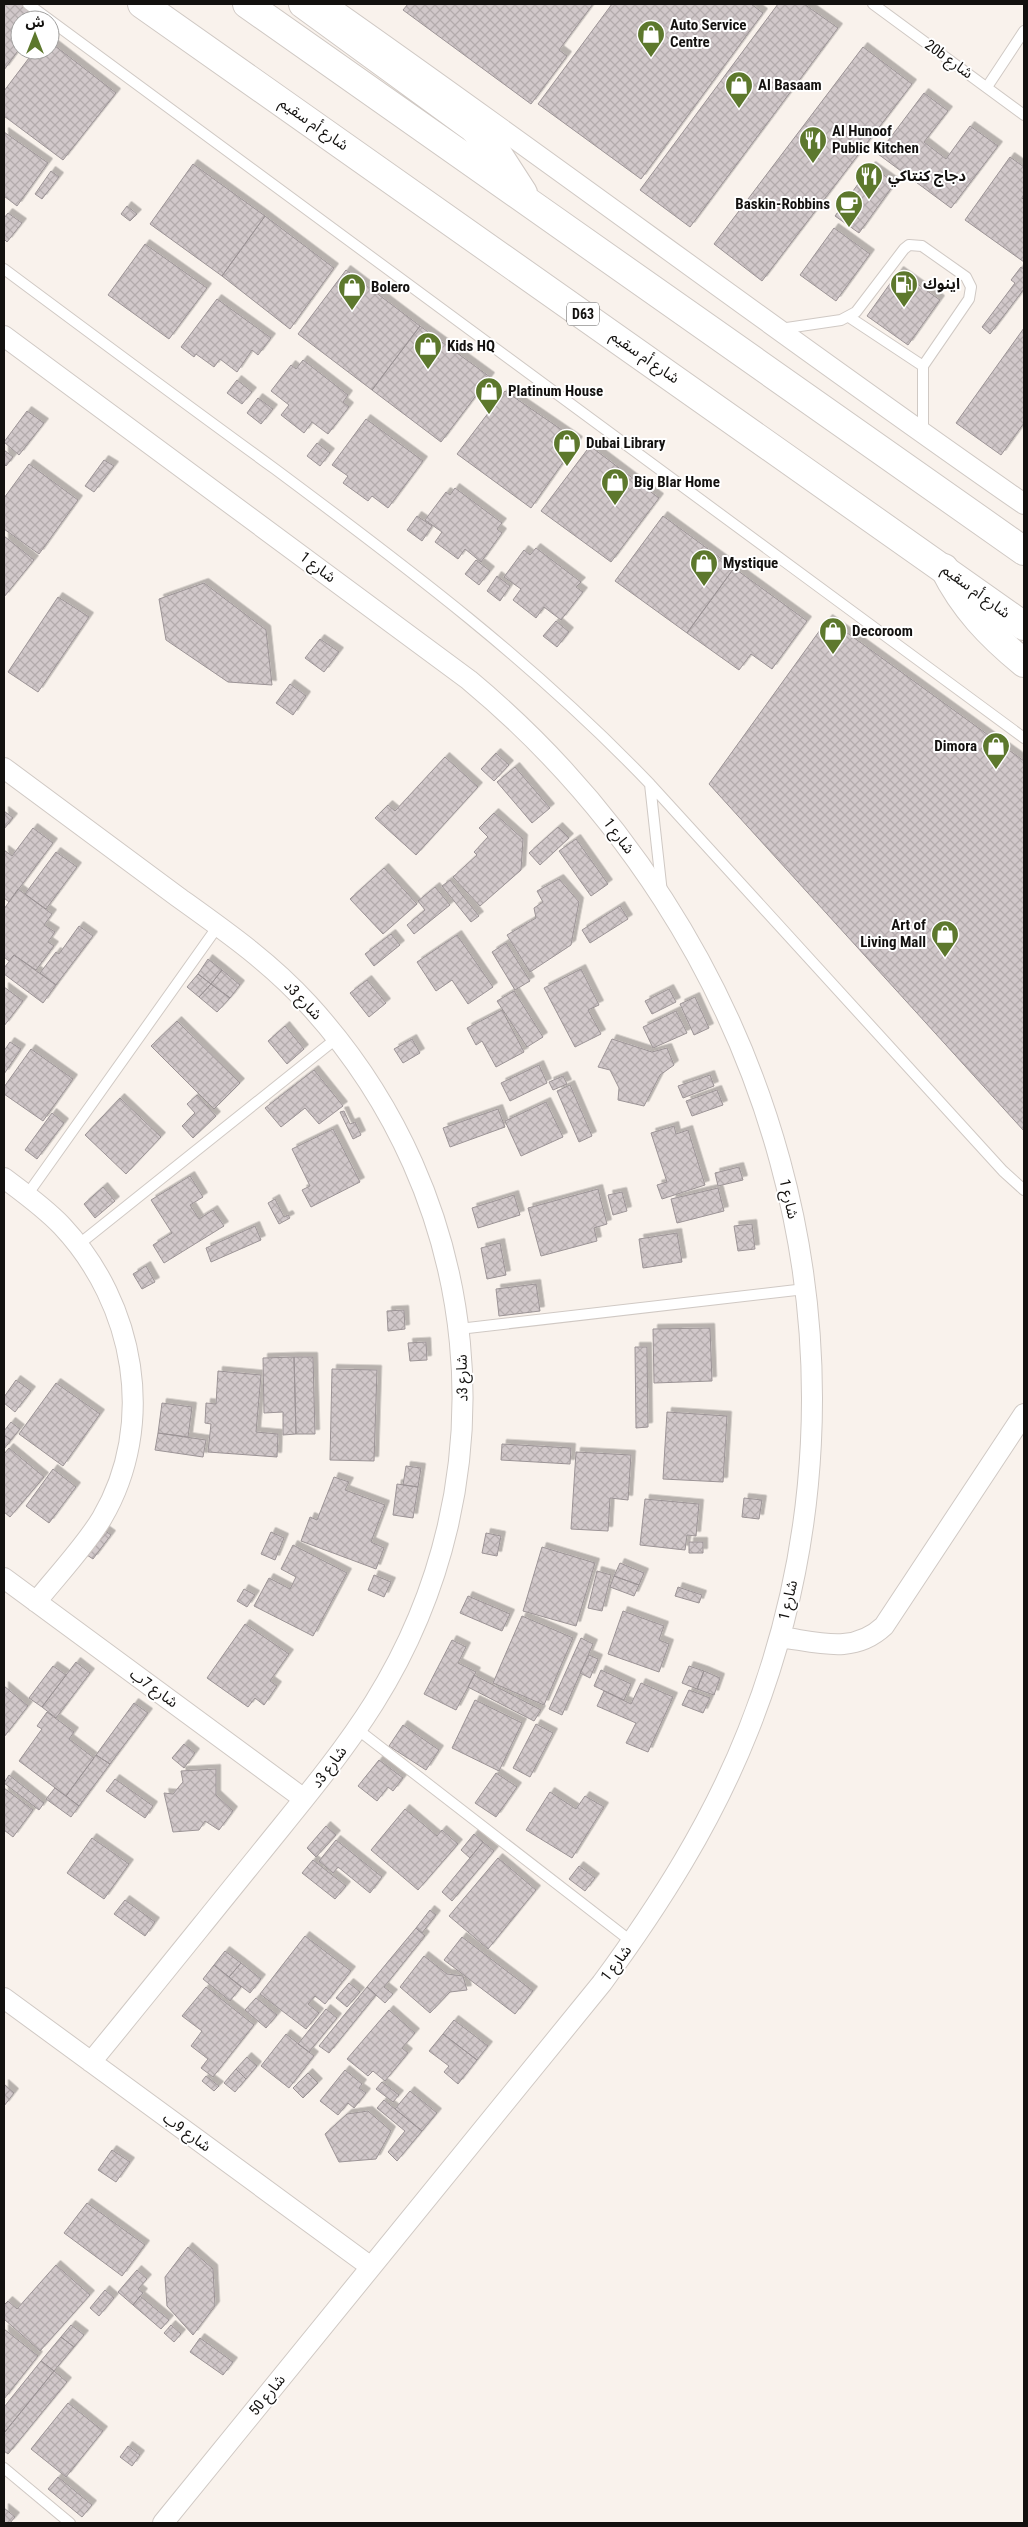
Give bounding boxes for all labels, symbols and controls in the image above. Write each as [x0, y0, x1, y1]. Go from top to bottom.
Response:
north arrow [10, 10, 60, 60]
text: ش [25, 14, 45, 30]
place label: Auto Service Centre [670, 16, 747, 51]
shop icon: Auto Service Centre [636, 19, 666, 58]
street label: 20b شارع [920, 36, 977, 85]
shop icon: Al Basaam [724, 70, 754, 109]
place label: Al Basaam [758, 76, 822, 94]
street label: شارع أم سقيم [274, 94, 352, 157]
place label: Al Hunoof Public Kitchen [832, 122, 919, 157]
restaurant icon: Al Hunoof Public Kitchen [798, 125, 828, 164]
restaurant icon: دجاج كنتاكي [854, 161, 884, 200]
place label: دجاج كنتاكي [888, 167, 966, 187]
cafe icon: Baskin-Robbins [834, 189, 864, 228]
place label: Baskin-Robbins [735, 195, 830, 213]
fuel station icon: اينوك [889, 269, 919, 308]
shop icon: Bolero [337, 272, 367, 311]
place label: اينوك [923, 275, 960, 293]
place label: Bolero [371, 278, 410, 296]
road number: D63 [567, 302, 599, 326]
street label: شارع أم سقيم [605, 327, 683, 390]
shop icon: Kids HQ [413, 331, 443, 370]
place label: Kids HQ [447, 337, 495, 355]
shop icon: Platinum House [474, 376, 504, 415]
place label: Platinum House [508, 382, 603, 400]
shop icon: Dubai Library [552, 428, 582, 467]
place label: Dubai Library [586, 434, 666, 452]
shop icon: Big Blar Home [600, 467, 630, 506]
place label: Big Blar Home [634, 473, 720, 491]
street label: شارع 1 [295, 548, 340, 589]
shop icon: Mystique [689, 548, 719, 587]
place label: Mystique [723, 554, 778, 572]
street label: شارع أم سقيم [937, 560, 1014, 624]
shop icon: Decoroom [818, 616, 848, 655]
place label: Decoroom [852, 622, 913, 640]
shop icon: Dimora [981, 731, 1011, 770]
place label: Dimora [934, 737, 977, 755]
street label: شارع 1 [597, 815, 638, 859]
place label: Art of Living Mall [860, 916, 926, 951]
shop icon: Art of Living Mall [930, 919, 960, 958]
street label: شارع 3د [278, 977, 326, 1026]
street label: شارع 1 [773, 1177, 802, 1221]
street label: شارع 3د [453, 1354, 474, 1402]
street label: شارع 1 [775, 1578, 804, 1622]
street label: شارع 7ب [125, 1665, 182, 1714]
street label: شارع 3د [308, 1743, 353, 1793]
street label: شارع 1 [597, 1941, 638, 1986]
street label: شارع 9ب [158, 2109, 215, 2158]
street label: شارع 50 [245, 2371, 291, 2421]

